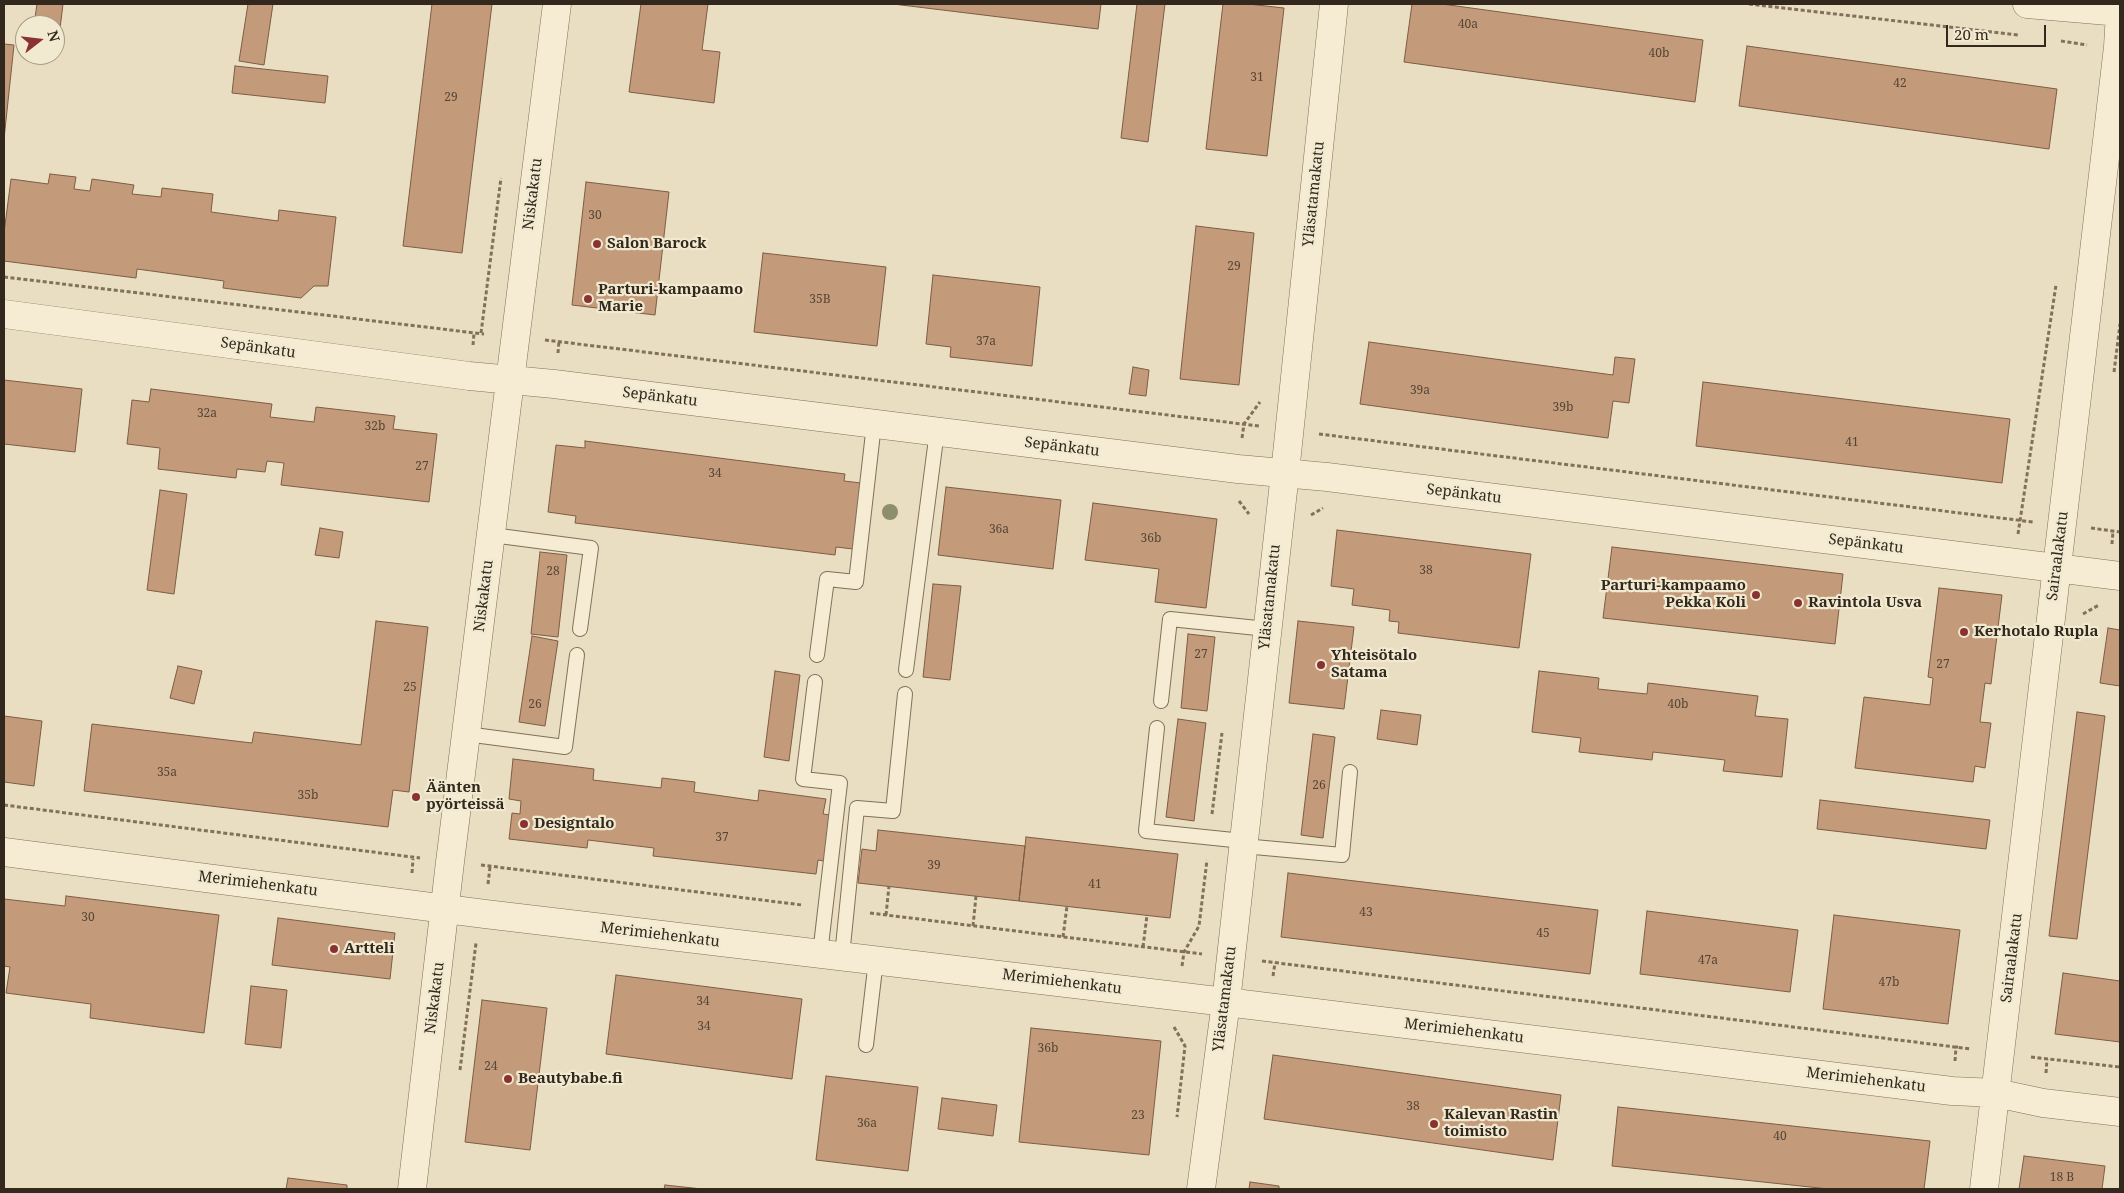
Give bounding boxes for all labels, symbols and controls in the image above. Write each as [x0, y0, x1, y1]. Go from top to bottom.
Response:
north arrow [15, 15, 65, 65]
scale bar [1949, 15, 2049, 47]
house number: 40a [1458, 18, 1478, 32]
text: 20 m [1954, 24, 1989, 44]
text: N [43, 28, 65, 44]
house number: 40b [1649, 47, 1669, 61]
house number: 31 [1250, 71, 1264, 85]
house number: 42 [1893, 77, 1907, 91]
house number: 29 [444, 91, 458, 105]
street label: Yläsatamakatu [1300, 140, 1328, 248]
street label: Niskakatu [520, 157, 546, 231]
house number: 30 [588, 209, 602, 223]
place label: Salon Barock [607, 235, 707, 253]
marker: Salon Barock [591, 238, 603, 250]
house number: 29 [1227, 260, 1241, 274]
place label: Parturi-kampaamo Marie [598, 281, 743, 316]
marker: Parturi-kampaamo Marie [582, 293, 594, 305]
house number: 35B [809, 293, 831, 307]
street label: Sepänkatu [219, 334, 297, 362]
house number: 37a [976, 335, 996, 349]
street label: Sepänkatu [621, 383, 699, 411]
house number: 39a [1410, 384, 1430, 398]
house number: 39b [1553, 401, 1573, 415]
house number: 32a [197, 407, 217, 421]
house number: 32b [365, 420, 385, 434]
street label: Sepänkatu [1023, 433, 1101, 461]
house number: 41 [1845, 436, 1859, 450]
house number: 27 [415, 460, 429, 474]
house number: 34 [708, 467, 722, 481]
street label: Sepänkatu [1425, 480, 1503, 508]
street label: Sairaalakatu [2044, 510, 2072, 602]
house number: 36a [989, 523, 1009, 537]
street label: Sepänkatu [1827, 530, 1905, 558]
house number: 36b [1141, 532, 1161, 546]
street label: Yläsatamakatu [1256, 543, 1284, 651]
street label: Niskakatu [471, 559, 497, 633]
house number: 38 [1419, 564, 1433, 578]
house number: 28 [546, 565, 560, 579]
place label: Parturi-kampaamo Pekka Koli [1601, 577, 1746, 612]
marker: Parturi-kampaamo Pekka Koli [1750, 589, 1762, 601]
place label: Ravintola Usva [1808, 594, 1922, 612]
marker: Ravintola Usva [1792, 597, 1804, 609]
place label: Kerhotalo Rupla [1974, 623, 2098, 641]
marker: Kerhotalo Rupla [1958, 626, 1970, 638]
place label: Yhteisötalo Satama [1331, 647, 1417, 682]
house number: 27 [1194, 648, 1208, 662]
house number: 27 [1936, 658, 1950, 672]
marker: Yhteisötalo Satama [1315, 659, 1327, 671]
house number: 25 [403, 681, 417, 695]
house number: 26 [528, 698, 542, 712]
house number: 40b [1668, 698, 1688, 712]
house number: 35a [157, 766, 177, 780]
place label: Äänten pyörteissä [426, 779, 504, 814]
house number: 26 [1312, 779, 1326, 793]
house number: 35b [298, 789, 318, 803]
marker: Äänten pyörteissä [410, 791, 422, 803]
place label: Designtalo [534, 815, 615, 833]
marker: Designtalo [518, 818, 530, 830]
house number: 37 [715, 831, 729, 845]
house number: 39 [927, 859, 941, 873]
street label: Merimiehenkatu [197, 868, 319, 900]
house number: 41 [1088, 878, 1102, 892]
house number: 43 [1359, 906, 1373, 920]
house number: 30 [81, 911, 95, 925]
street label: Sairaalakatu [1998, 912, 2026, 1004]
street label: Merimiehenkatu [599, 919, 721, 951]
house number: 45 [1536, 927, 1550, 941]
place label: Artteli [344, 940, 394, 958]
marker: Artteli [328, 943, 340, 955]
street label: Yläsatamakatu [1210, 945, 1240, 1053]
house number: 47a [1698, 954, 1718, 968]
street label: Niskakatu [422, 961, 448, 1035]
street label: Merimiehenkatu [1001, 966, 1123, 998]
house number: 47b [1879, 976, 1899, 990]
house number: 34 [696, 995, 710, 1009]
street label: Merimiehenkatu [1403, 1015, 1525, 1047]
house number: 34 [697, 1020, 711, 1034]
house number: 36b [1038, 1042, 1058, 1056]
house number: 24 [484, 1060, 498, 1074]
street label: Merimiehenkatu [1805, 1064, 1927, 1096]
place label: Beautybabe.fi [518, 1070, 623, 1088]
marker: Beautybabe.fi [502, 1073, 514, 1085]
house number: 38 [1406, 1100, 1420, 1114]
place label: Kalevan Rastin toimisto [1444, 1106, 1558, 1141]
house number: 23 [1131, 1109, 1145, 1123]
house number: 36a [857, 1117, 877, 1131]
marker: Kalevan Rastin toimisto [1428, 1118, 1440, 1130]
house number: 40 [1773, 1130, 1787, 1144]
house number: 18 B [2050, 1171, 2074, 1185]

